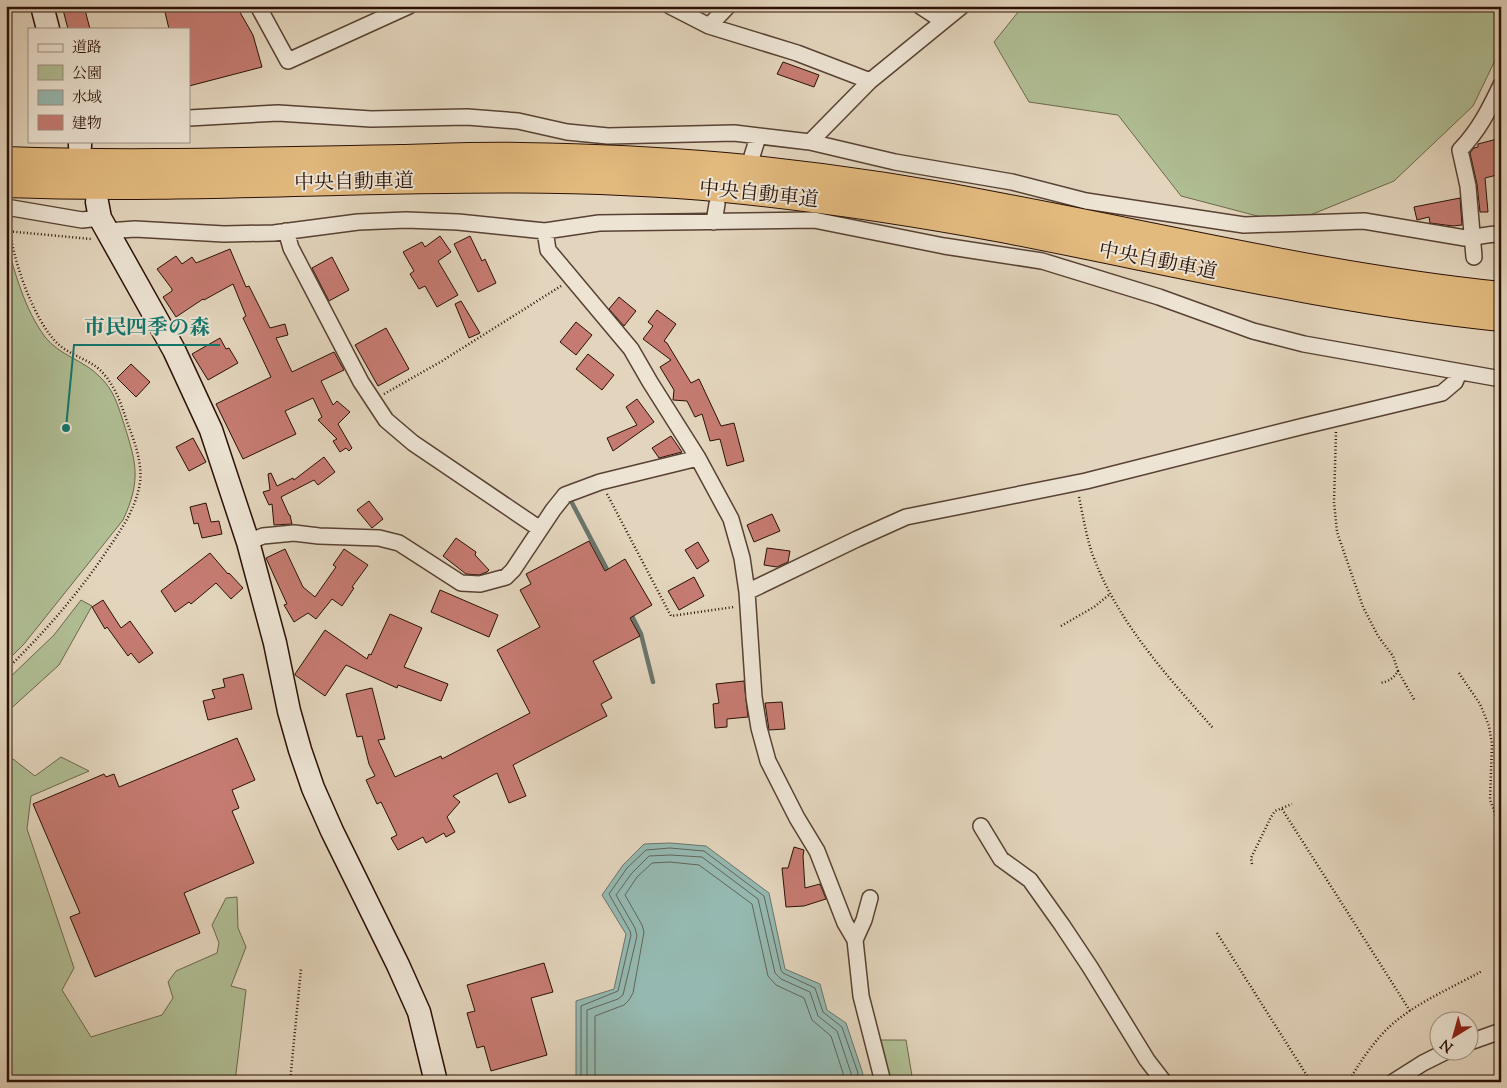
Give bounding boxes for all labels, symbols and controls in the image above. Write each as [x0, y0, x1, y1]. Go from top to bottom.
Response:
legend [28, 28, 190, 142]
text: 道路 [72, 38, 102, 59]
text: 公園 [72, 64, 102, 85]
text: 水域 [72, 88, 102, 109]
text: 建物 [72, 114, 102, 135]
street label: 中央自動車道 [294, 168, 414, 199]
street label: 中央自動車道 [698, 175, 820, 216]
street label: 中央自動車道 [1096, 237, 1219, 288]
callout: 市民四季の森 [74, 309, 220, 345]
text: 市民四季の森 [84, 314, 210, 344]
north arrow [1430, 1010, 1480, 1060]
text: N [1437, 1033, 1458, 1056]

